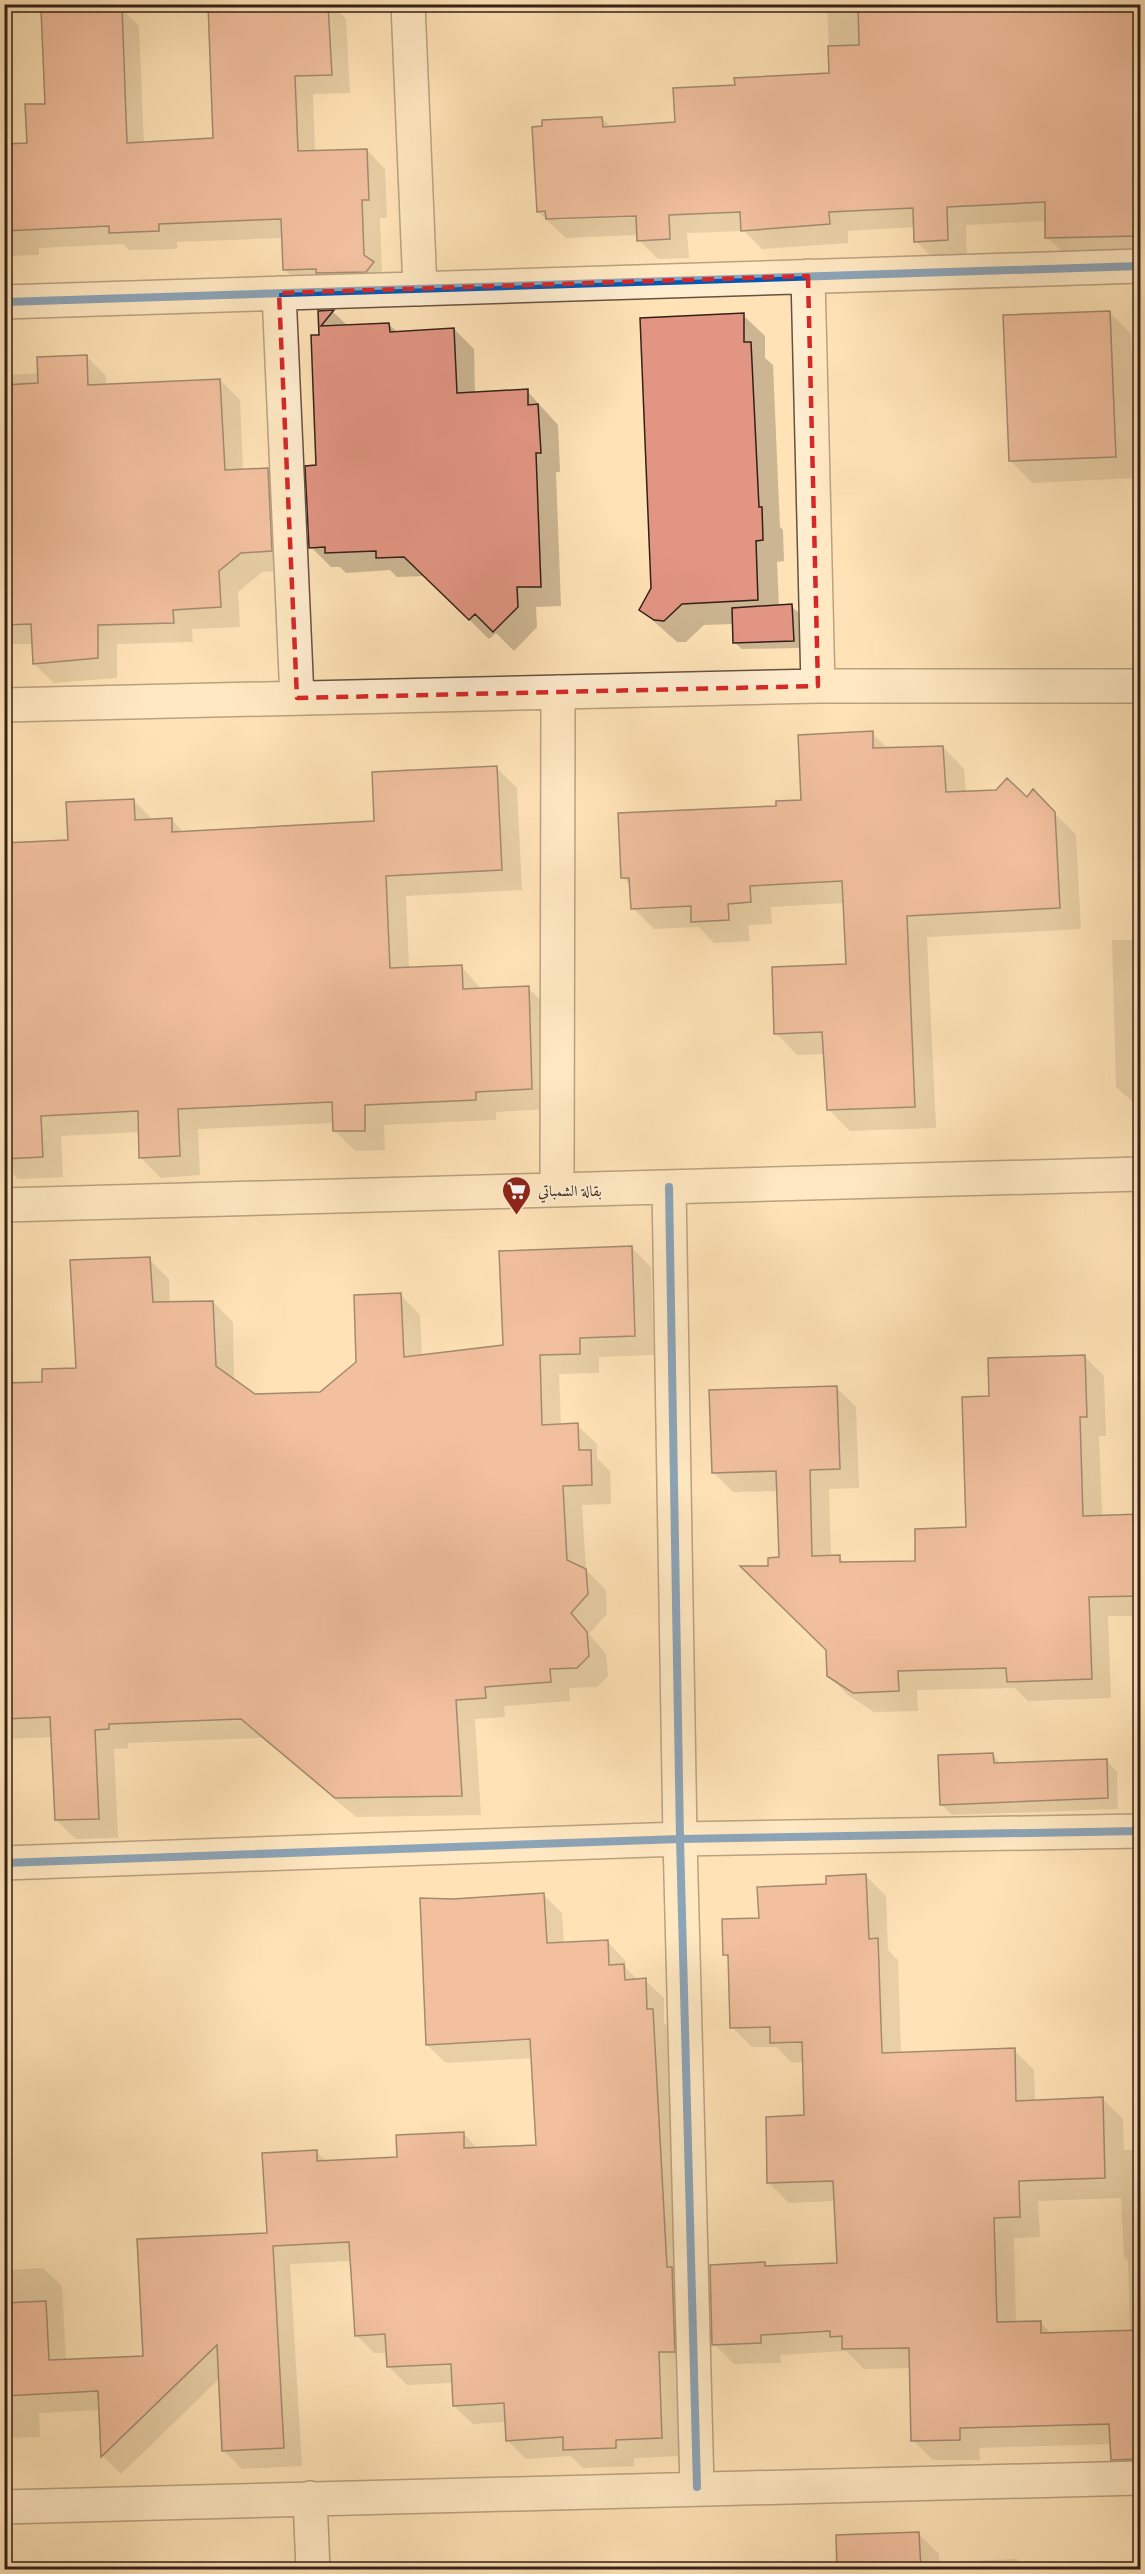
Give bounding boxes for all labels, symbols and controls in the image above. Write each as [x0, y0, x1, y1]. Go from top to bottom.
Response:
supermarket icon: بقالة الشمباتي [501, 1174, 533, 1216]
place label: بقالة الشمباتي [538, 1181, 602, 1203]

